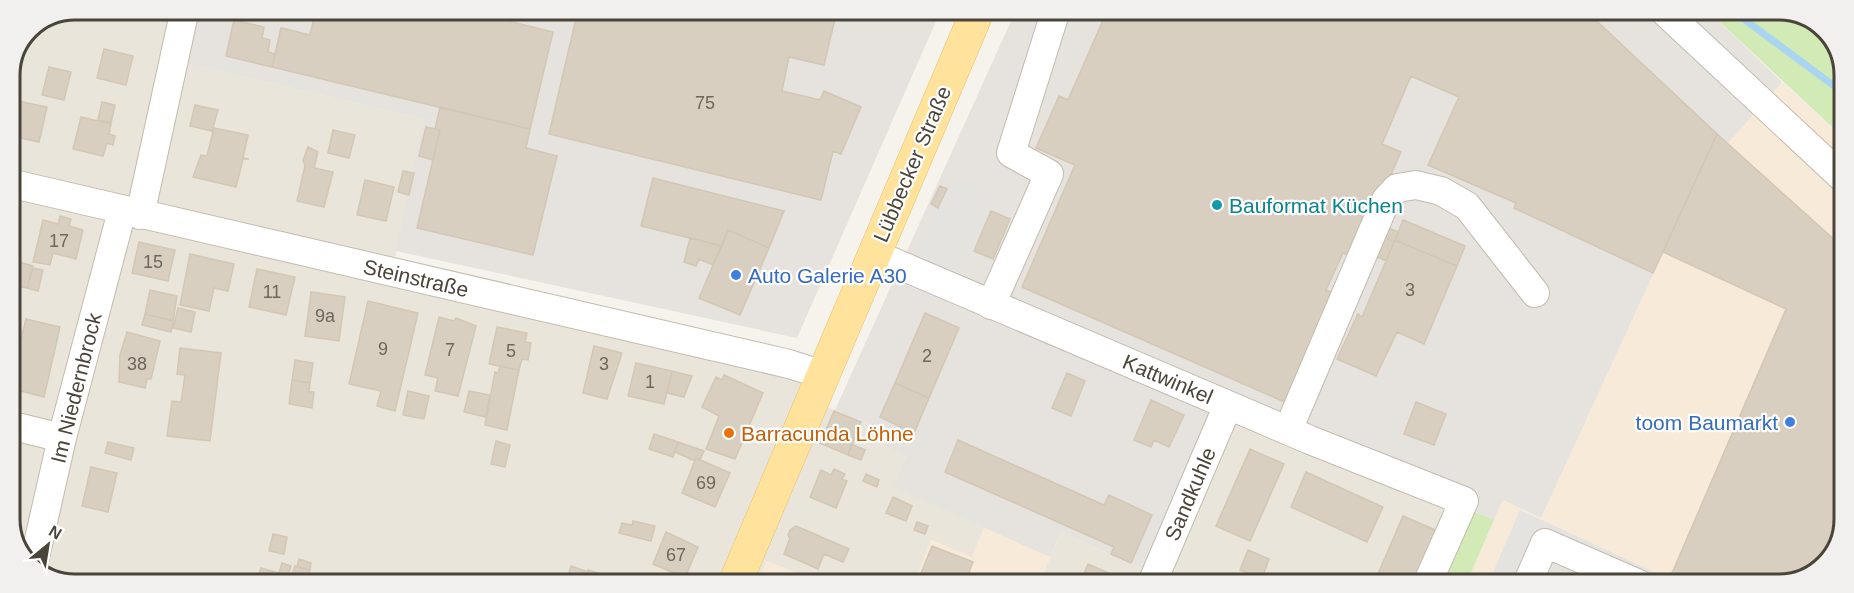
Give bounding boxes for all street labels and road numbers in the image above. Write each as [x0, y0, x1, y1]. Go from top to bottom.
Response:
street label: Lübbecker Straße [869, 83, 955, 245]
street label: Steinstraße [361, 255, 471, 301]
street label: Im Niedernbrock [46, 310, 106, 466]
street label: Kattwinkel [1119, 350, 1217, 408]
street label: Sandkuhle [1160, 444, 1220, 544]

